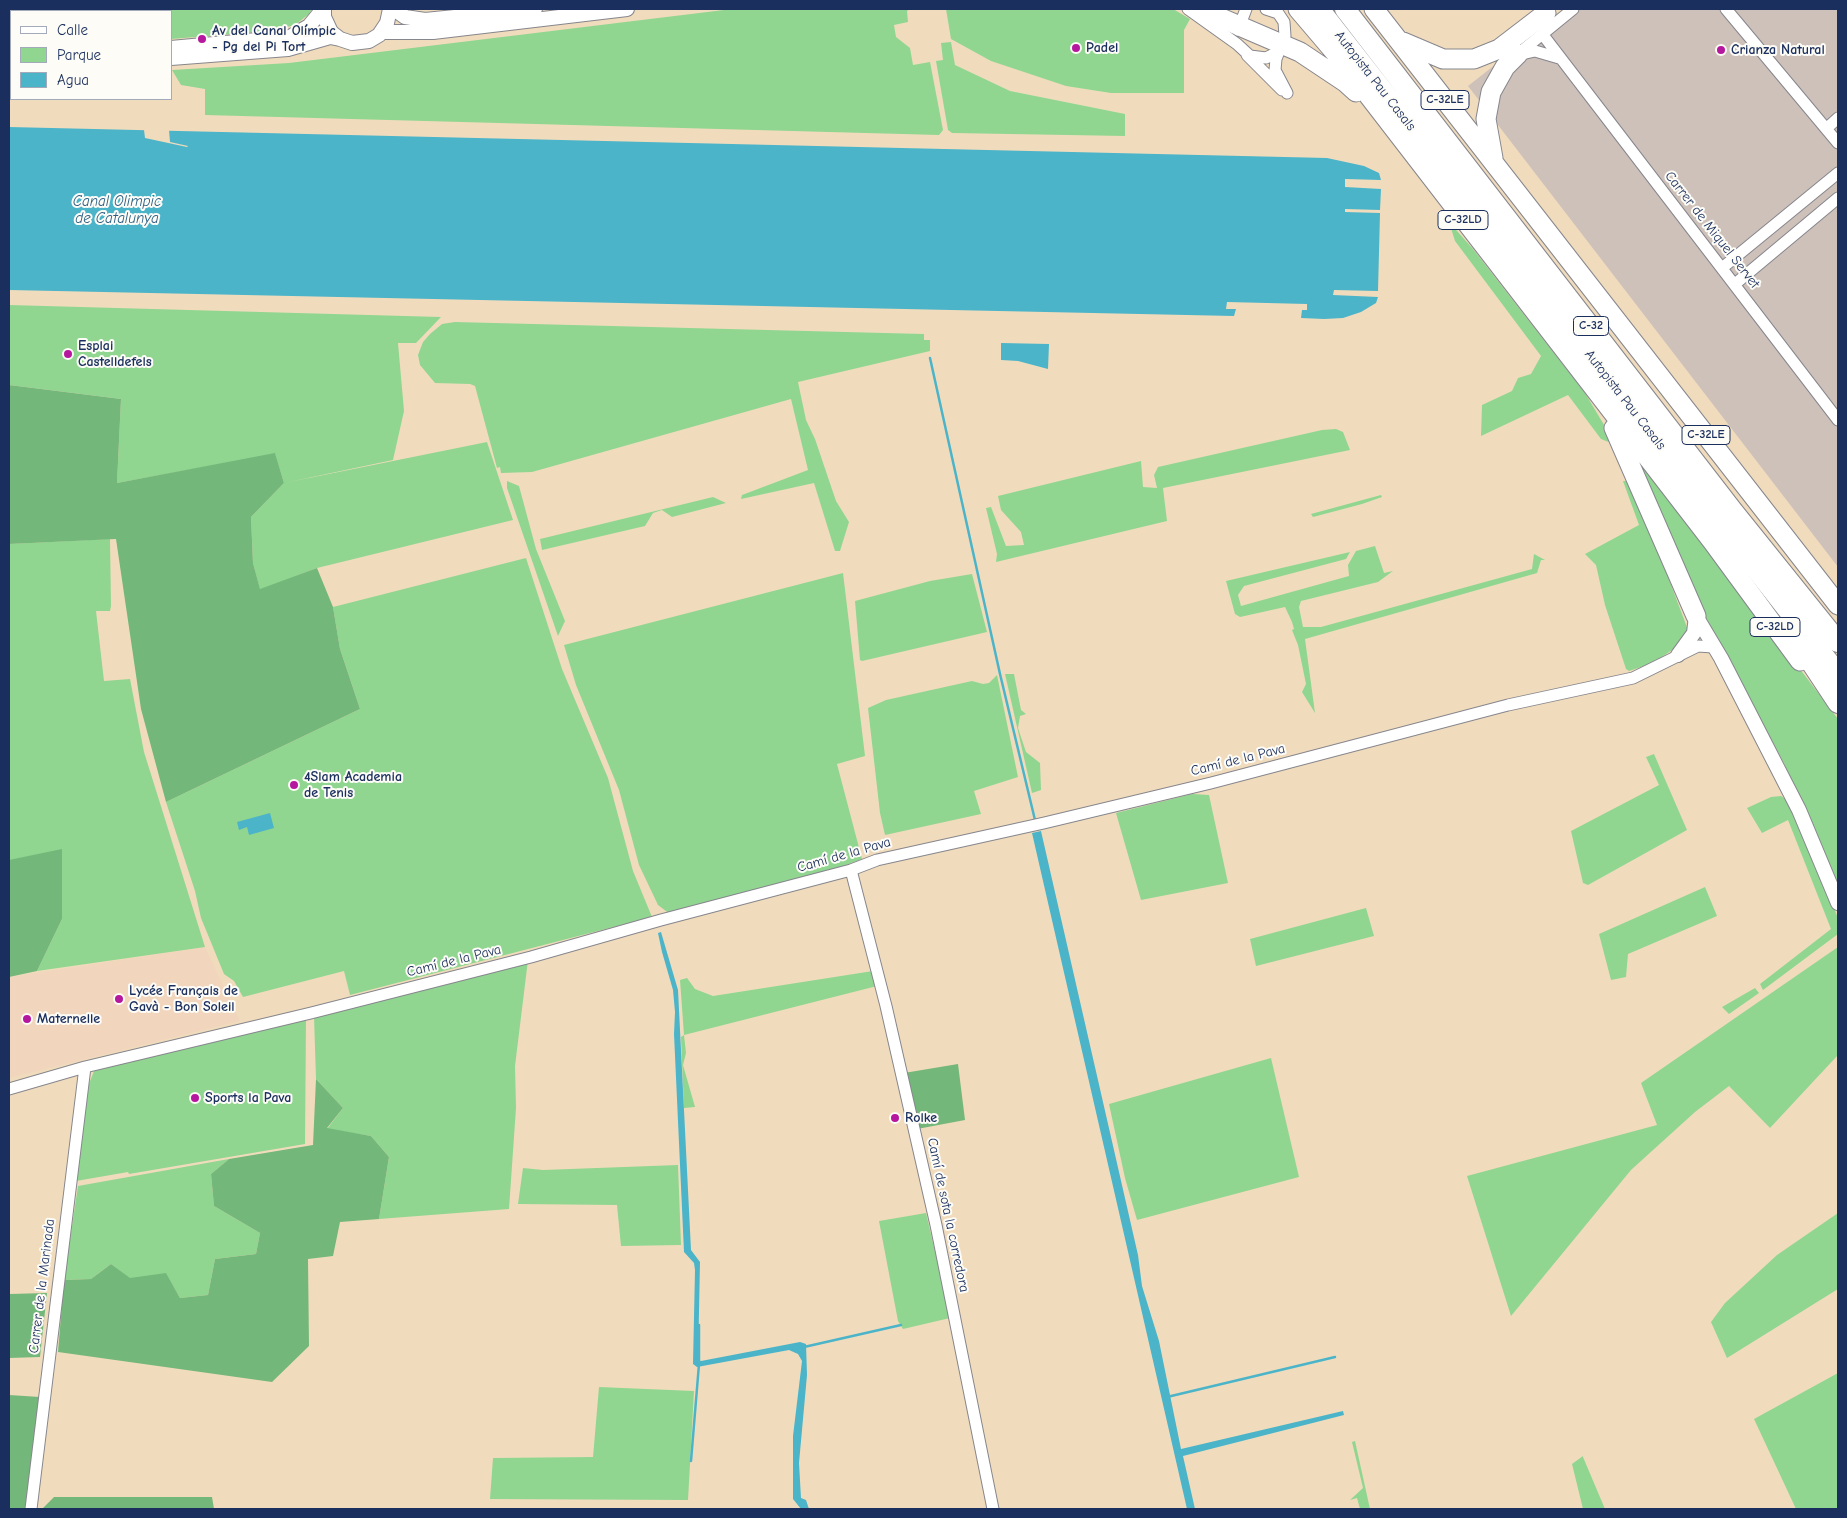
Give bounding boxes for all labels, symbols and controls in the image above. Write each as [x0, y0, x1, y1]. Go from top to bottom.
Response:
legend [10, 10, 172, 100]
text: Calle [57, 21, 88, 39]
place label: Av del Canal Olímpic - Pg del Pi Tort [212, 23, 336, 56]
street label: Autopista Pau Casals [1331, 28, 1419, 134]
marker: Av del Canal Olímpic - Pg del Pi Tort [196, 33, 208, 45]
place label: Padel [1086, 40, 1118, 56]
marker: Padel [1070, 42, 1082, 54]
place label: Crianza Natural [1731, 42, 1825, 58]
marker: Crianza Natural [1715, 44, 1727, 56]
text: Parque [57, 46, 101, 64]
text: Agua [57, 71, 89, 89]
road number: C-32LE [1421, 90, 1469, 110]
street label: Carrer de Miquel Servet [1661, 168, 1763, 292]
water label: Canal Olimpic de Catalunya [73, 193, 161, 228]
road number: C-32LD [1438, 210, 1488, 230]
road number: C-32 [1574, 316, 1608, 336]
place label: Esplai Castelldefels [78, 338, 152, 371]
street label: Autopista Pau Casals [1581, 347, 1669, 453]
marker: Esplai Castelldefels [62, 348, 74, 360]
road number: C-32LE [1682, 426, 1730, 444]
road number: C-32LD [1750, 618, 1800, 636]
street label: Camí de la Pava [1189, 740, 1287, 780]
place label: 4Slam Academia de Tenis [304, 769, 402, 802]
marker: 4Slam Academia de Tenis [288, 779, 300, 791]
street label: Camí de la Pava [795, 834, 893, 876]
street label: Camí de la Pava [405, 941, 503, 981]
place label: Lycée Français de Gavà - Bon Soleil [129, 983, 238, 1016]
marker: Lycée Français de Gavà - Bon Soleil [113, 993, 125, 1005]
place label: Maternelle [37, 1011, 100, 1027]
marker: Maternelle [21, 1013, 33, 1025]
place label: Sports la Pava [205, 1090, 291, 1106]
marker: Sports la Pava [189, 1092, 201, 1104]
place label: Rolke [905, 1110, 937, 1126]
marker: Rolke [889, 1112, 901, 1124]
street label: Camí de sota la corredora [923, 1136, 973, 1294]
street label: Carrer de la Marinada [25, 1218, 59, 1354]

